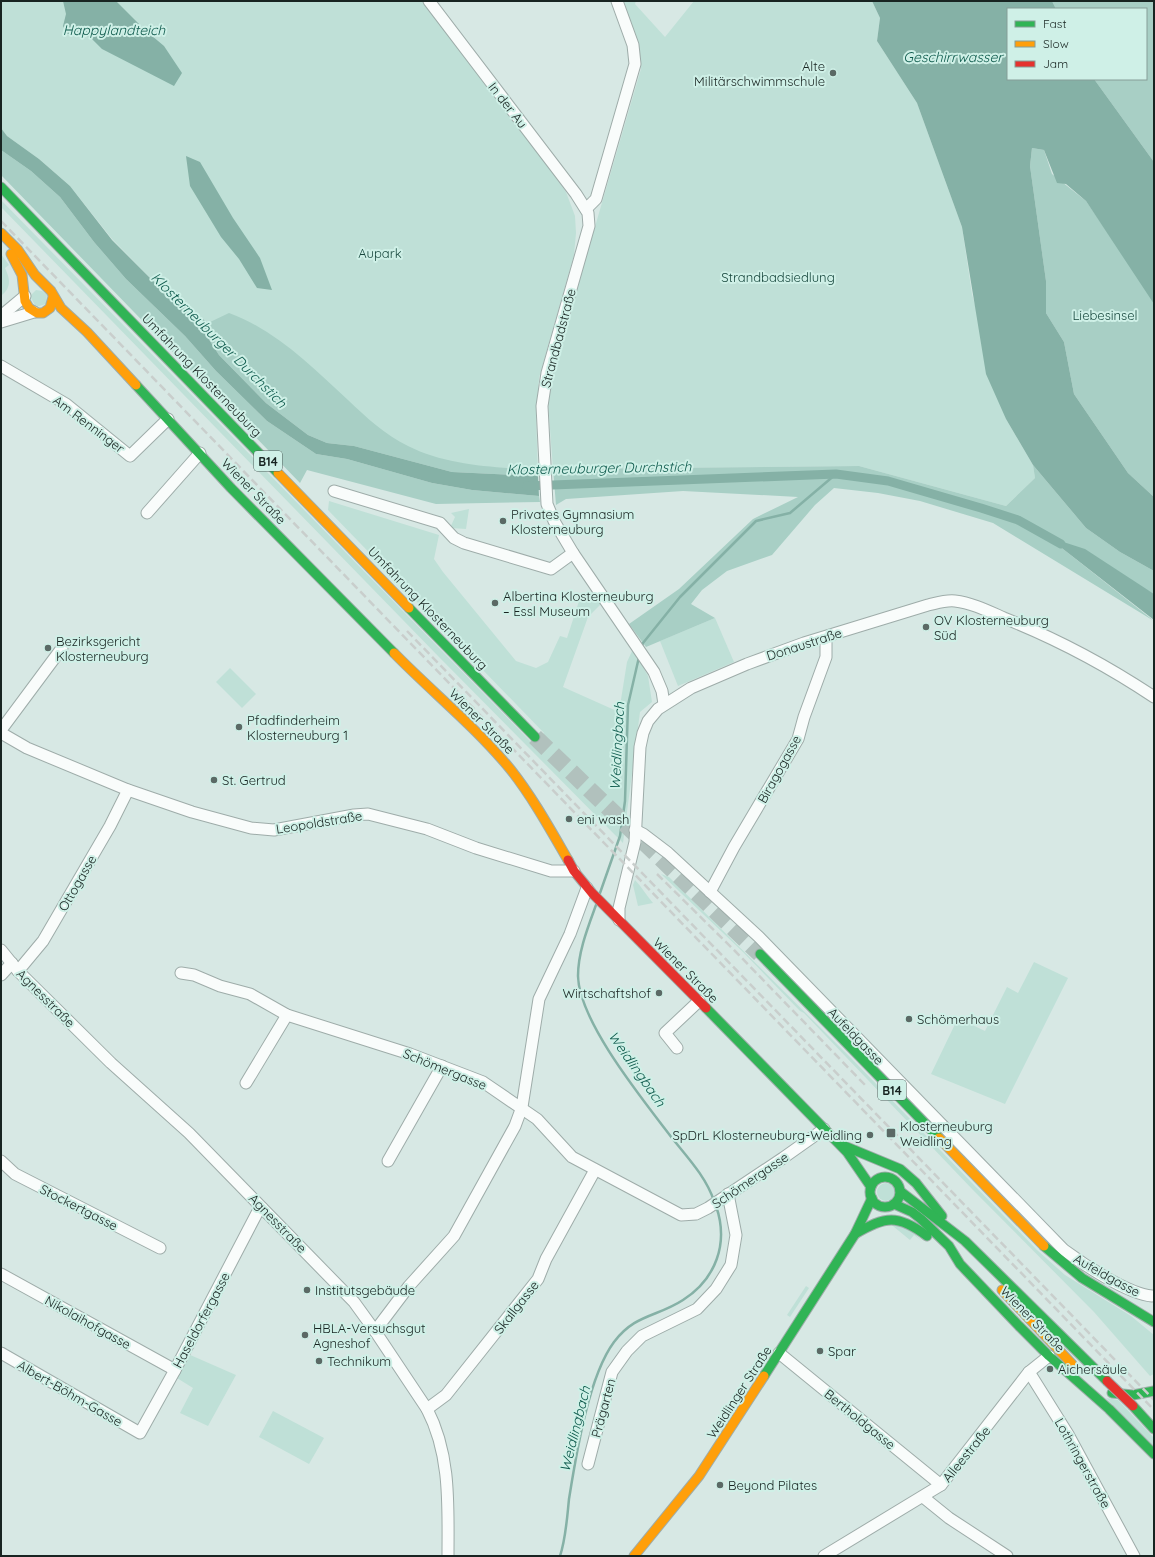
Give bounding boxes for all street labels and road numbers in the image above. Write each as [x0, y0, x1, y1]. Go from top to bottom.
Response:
street label: In der Au [485, 79, 531, 131]
street label: Strandbadstraße [537, 287, 579, 389]
street label: Umfahrung Klosterneuburg [139, 310, 265, 440]
street label: Am Renninger [50, 392, 128, 456]
road number: B14 [254, 451, 282, 471]
street label: Wiener Straße [218, 455, 290, 527]
street label: Umfahrung Klosterneuburg [365, 543, 491, 673]
street label: Donaustraße [764, 624, 844, 664]
street label: Wiener Straße [446, 685, 518, 757]
street label: Biragogasse [754, 732, 804, 806]
street label: Leopoldstraße [275, 807, 363, 837]
street label: Ottogasse [55, 852, 99, 914]
street label: Wiener Straße [650, 934, 722, 1006]
street label: Agnesstraße [13, 965, 79, 1031]
street label: Aufeldgasse [825, 1004, 887, 1068]
street label: Schömergasse [401, 1045, 489, 1093]
road number: B14 [878, 1080, 906, 1100]
street label: Schömergasse [709, 1149, 791, 1211]
street label: Stockertgasse [37, 1181, 121, 1233]
street label: Agnesstraße [246, 1190, 310, 1256]
street label: Aufeldgasse [1071, 1250, 1143, 1300]
street label: Haseldorfergasse [169, 1269, 233, 1371]
street label: Skallgasse [490, 1277, 542, 1337]
street label: Wiener Straße [997, 1283, 1069, 1355]
street label: Nikolaihofgasse [42, 1292, 134, 1352]
street label: Weidlinger Straße [703, 1343, 775, 1441]
street label: Albert-Böhm-Gasse [15, 1356, 125, 1430]
street label: Prägarten [587, 1377, 619, 1439]
street label: Bertholdgasse [821, 1386, 899, 1452]
street label: Lothringerstraße [1052, 1415, 1114, 1511]
street label: Alleestraße [939, 1423, 993, 1485]

